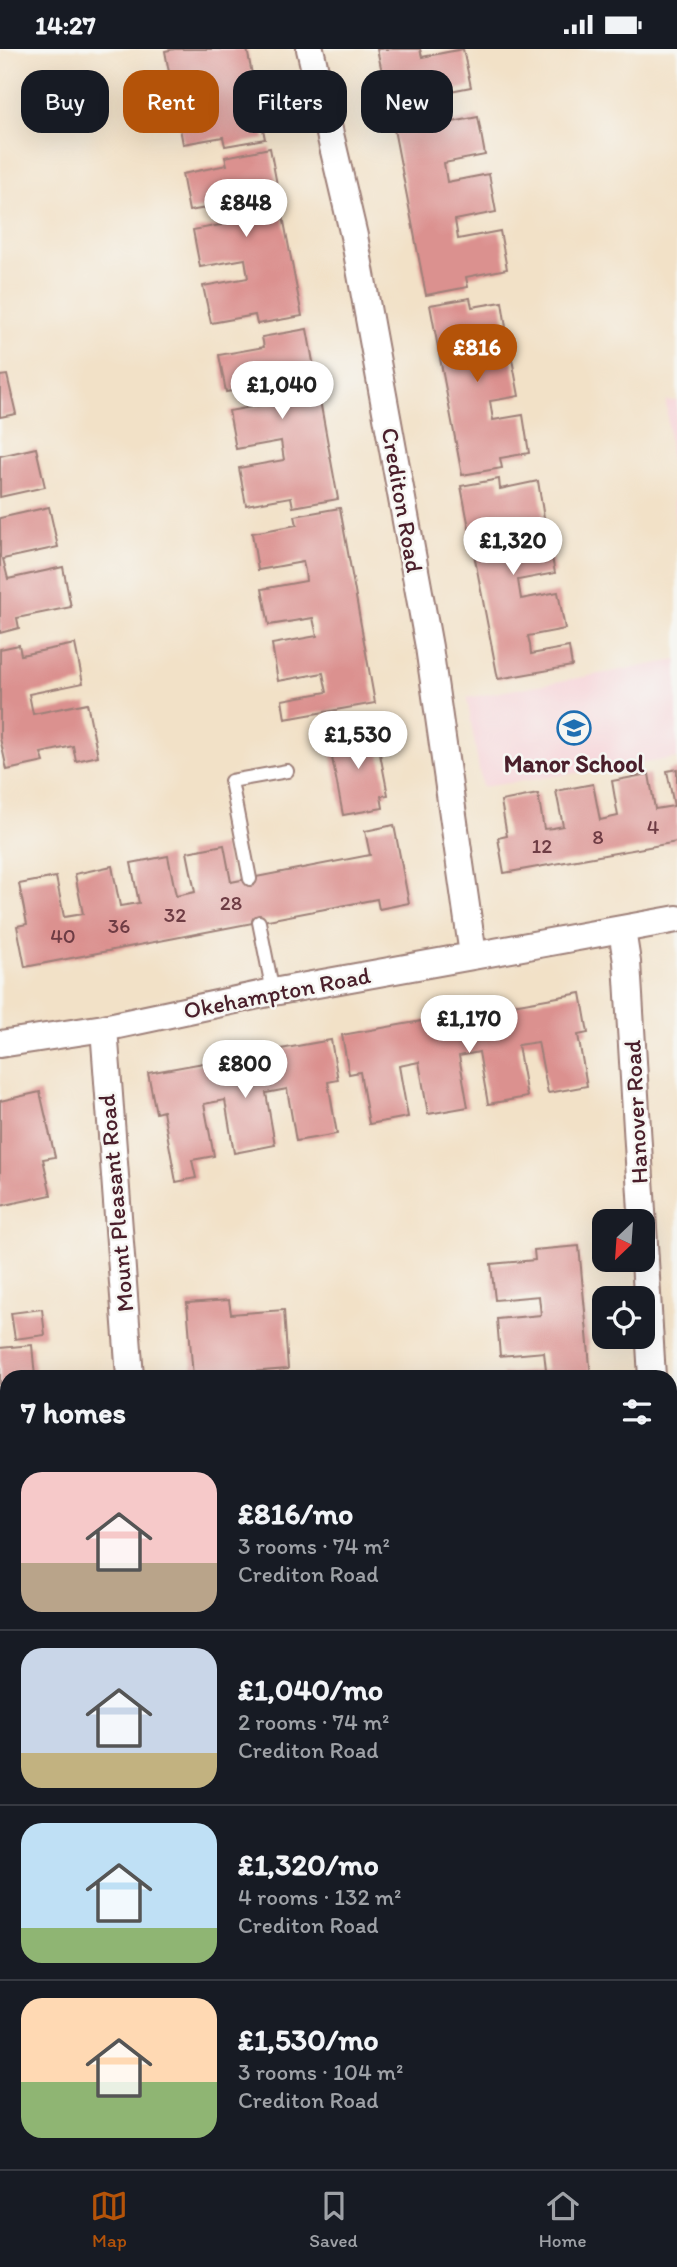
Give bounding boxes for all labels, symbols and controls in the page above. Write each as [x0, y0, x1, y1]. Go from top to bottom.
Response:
text: 14:27 [35, 9, 96, 41]
chip: Buy [21, 70, 109, 133]
chip: Rent [123, 70, 219, 133]
chip: Filters [233, 70, 347, 133]
chip: New [361, 70, 453, 133]
pin: £848 [205, 179, 287, 239]
text: £848 [220, 188, 272, 216]
pin: £816 [436, 325, 518, 384]
text: £816 [453, 333, 501, 361]
pin: £1,040 [225, 361, 339, 421]
text: £1,040 [247, 370, 317, 398]
street label: Crediton Road [375, 425, 430, 575]
pin: £1,320 [456, 517, 570, 577]
text: £1,320 [479, 526, 547, 554]
school or university icon: Manor School [555, 709, 593, 747]
pin: £1,530 [301, 711, 415, 771]
text: £1,530 [324, 720, 392, 748]
place label: Manor School [504, 749, 644, 778]
house number: 4 [647, 814, 660, 839]
house number: 8 [592, 824, 604, 849]
house number: 12 [532, 833, 552, 858]
house number: 28 [220, 890, 242, 915]
house number: 32 [164, 902, 186, 927]
house number: 36 [108, 913, 130, 938]
house number: 40 [50, 923, 76, 948]
street label: Okehampton Road [181, 960, 373, 1025]
pin: £1,170 [412, 995, 526, 1055]
text: £1,170 [437, 1004, 501, 1032]
street label: Hanover Road [617, 1039, 654, 1185]
pin: £800 [204, 1041, 286, 1100]
text: £800 [218, 1049, 272, 1077]
street label: Mount Pleasant Road [92, 1093, 139, 1313]
north arrow [592, 1209, 654, 1272]
map controls [592, 1209, 655, 1349]
button: locate [592, 1286, 655, 1349]
icon: filters [618, 1393, 656, 1431]
text: 7 homes [21, 1394, 126, 1431]
text: £816/mo [238, 1495, 353, 1532]
icon: home [77, 1500, 161, 1584]
text: 3 rooms · 74 m² [238, 1532, 390, 1560]
text: Crediton Road [238, 1560, 379, 1588]
text: £1,040/mo [238, 1671, 383, 1708]
icon: home [77, 1676, 161, 1760]
text: 2 rooms · 74 m² [238, 1708, 390, 1736]
text: Crediton Road [238, 1736, 379, 1764]
text: £1,320/mo [238, 1846, 379, 1883]
icon: home [77, 1851, 161, 1935]
text: 4 rooms · 132 m² [238, 1883, 401, 1911]
text: Crediton Road [238, 1911, 379, 1939]
text: £1,530/mo [238, 2021, 379, 2058]
icon: home [77, 2026, 161, 2110]
text: 3 rooms · 104 m² [238, 2058, 403, 2086]
text: Crediton Road [238, 2086, 379, 2114]
tab: Map [90, 2187, 128, 2252]
tab: Saved [309, 2187, 358, 2252]
tab: Home [539, 2187, 587, 2252]

